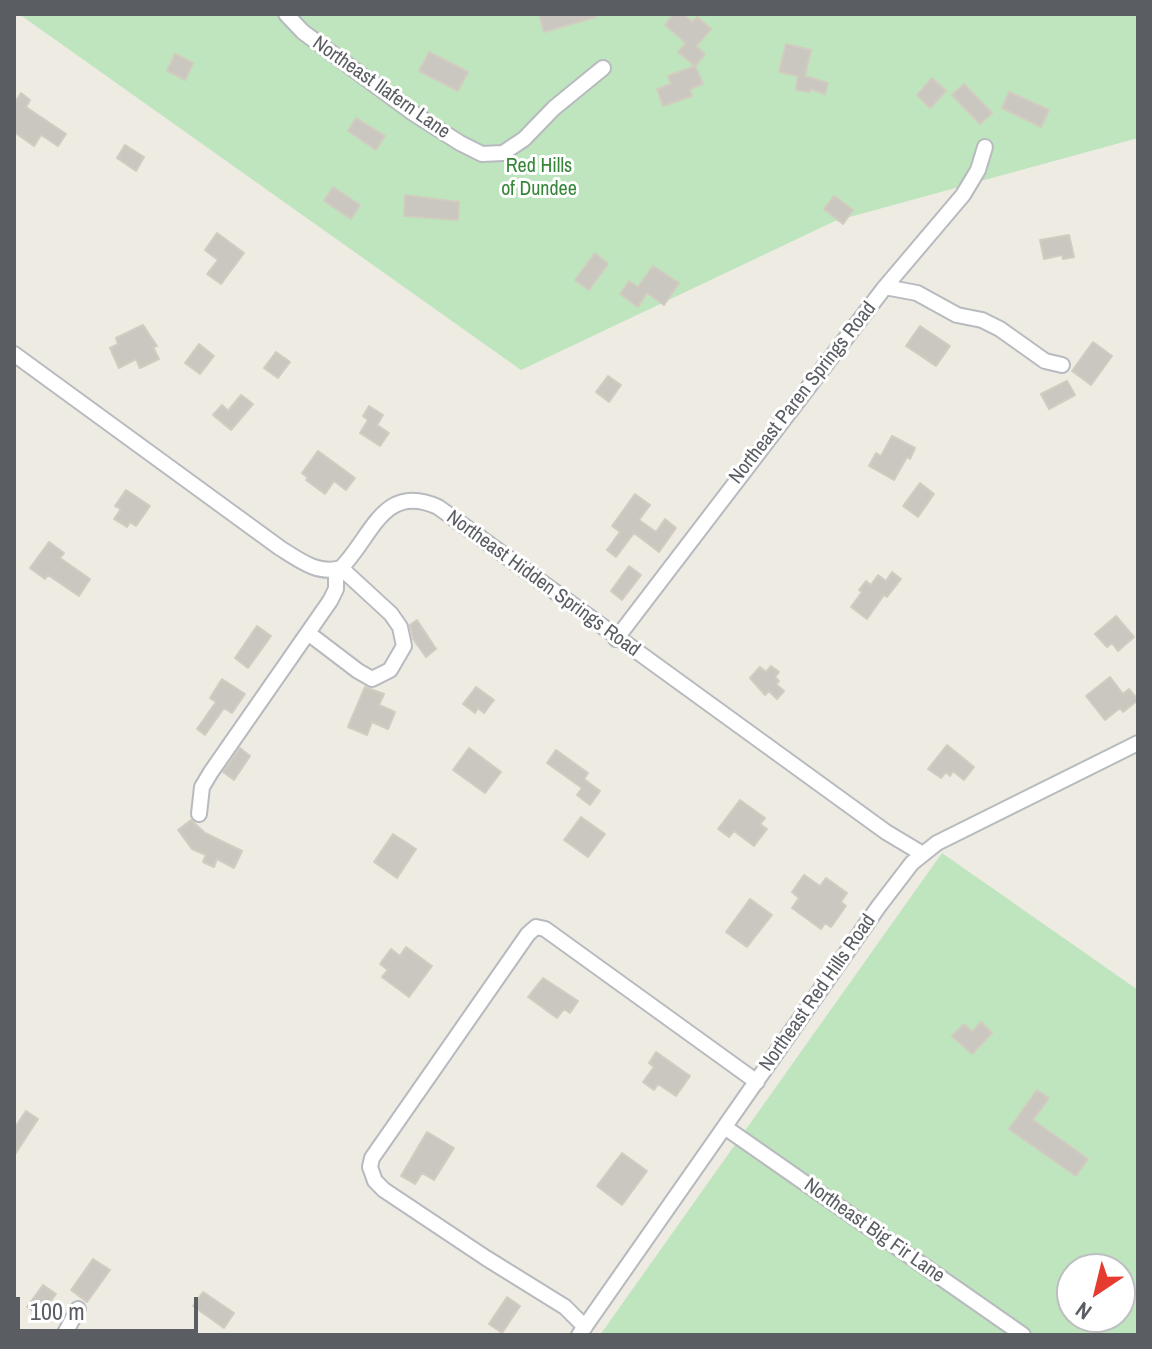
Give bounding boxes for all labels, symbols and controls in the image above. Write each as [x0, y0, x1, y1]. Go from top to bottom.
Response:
street label: Northeast Ilafern Lane [308, 32, 454, 144]
park label: Red Hills of Dundee [501, 155, 577, 202]
street label: Northeast Paren Springs Road [725, 297, 881, 489]
street label: Northeast Hidden Springs Road [442, 506, 644, 662]
street label: Northeast Red Hills Road [755, 910, 881, 1076]
street label: Northeast Big Fir Lane [799, 1174, 949, 1288]
north arrow [1056, 1253, 1136, 1333]
scale bar [20, 1281, 202, 1331]
text: 100 m [30, 1295, 85, 1327]
text: N [1069, 1295, 1097, 1327]

